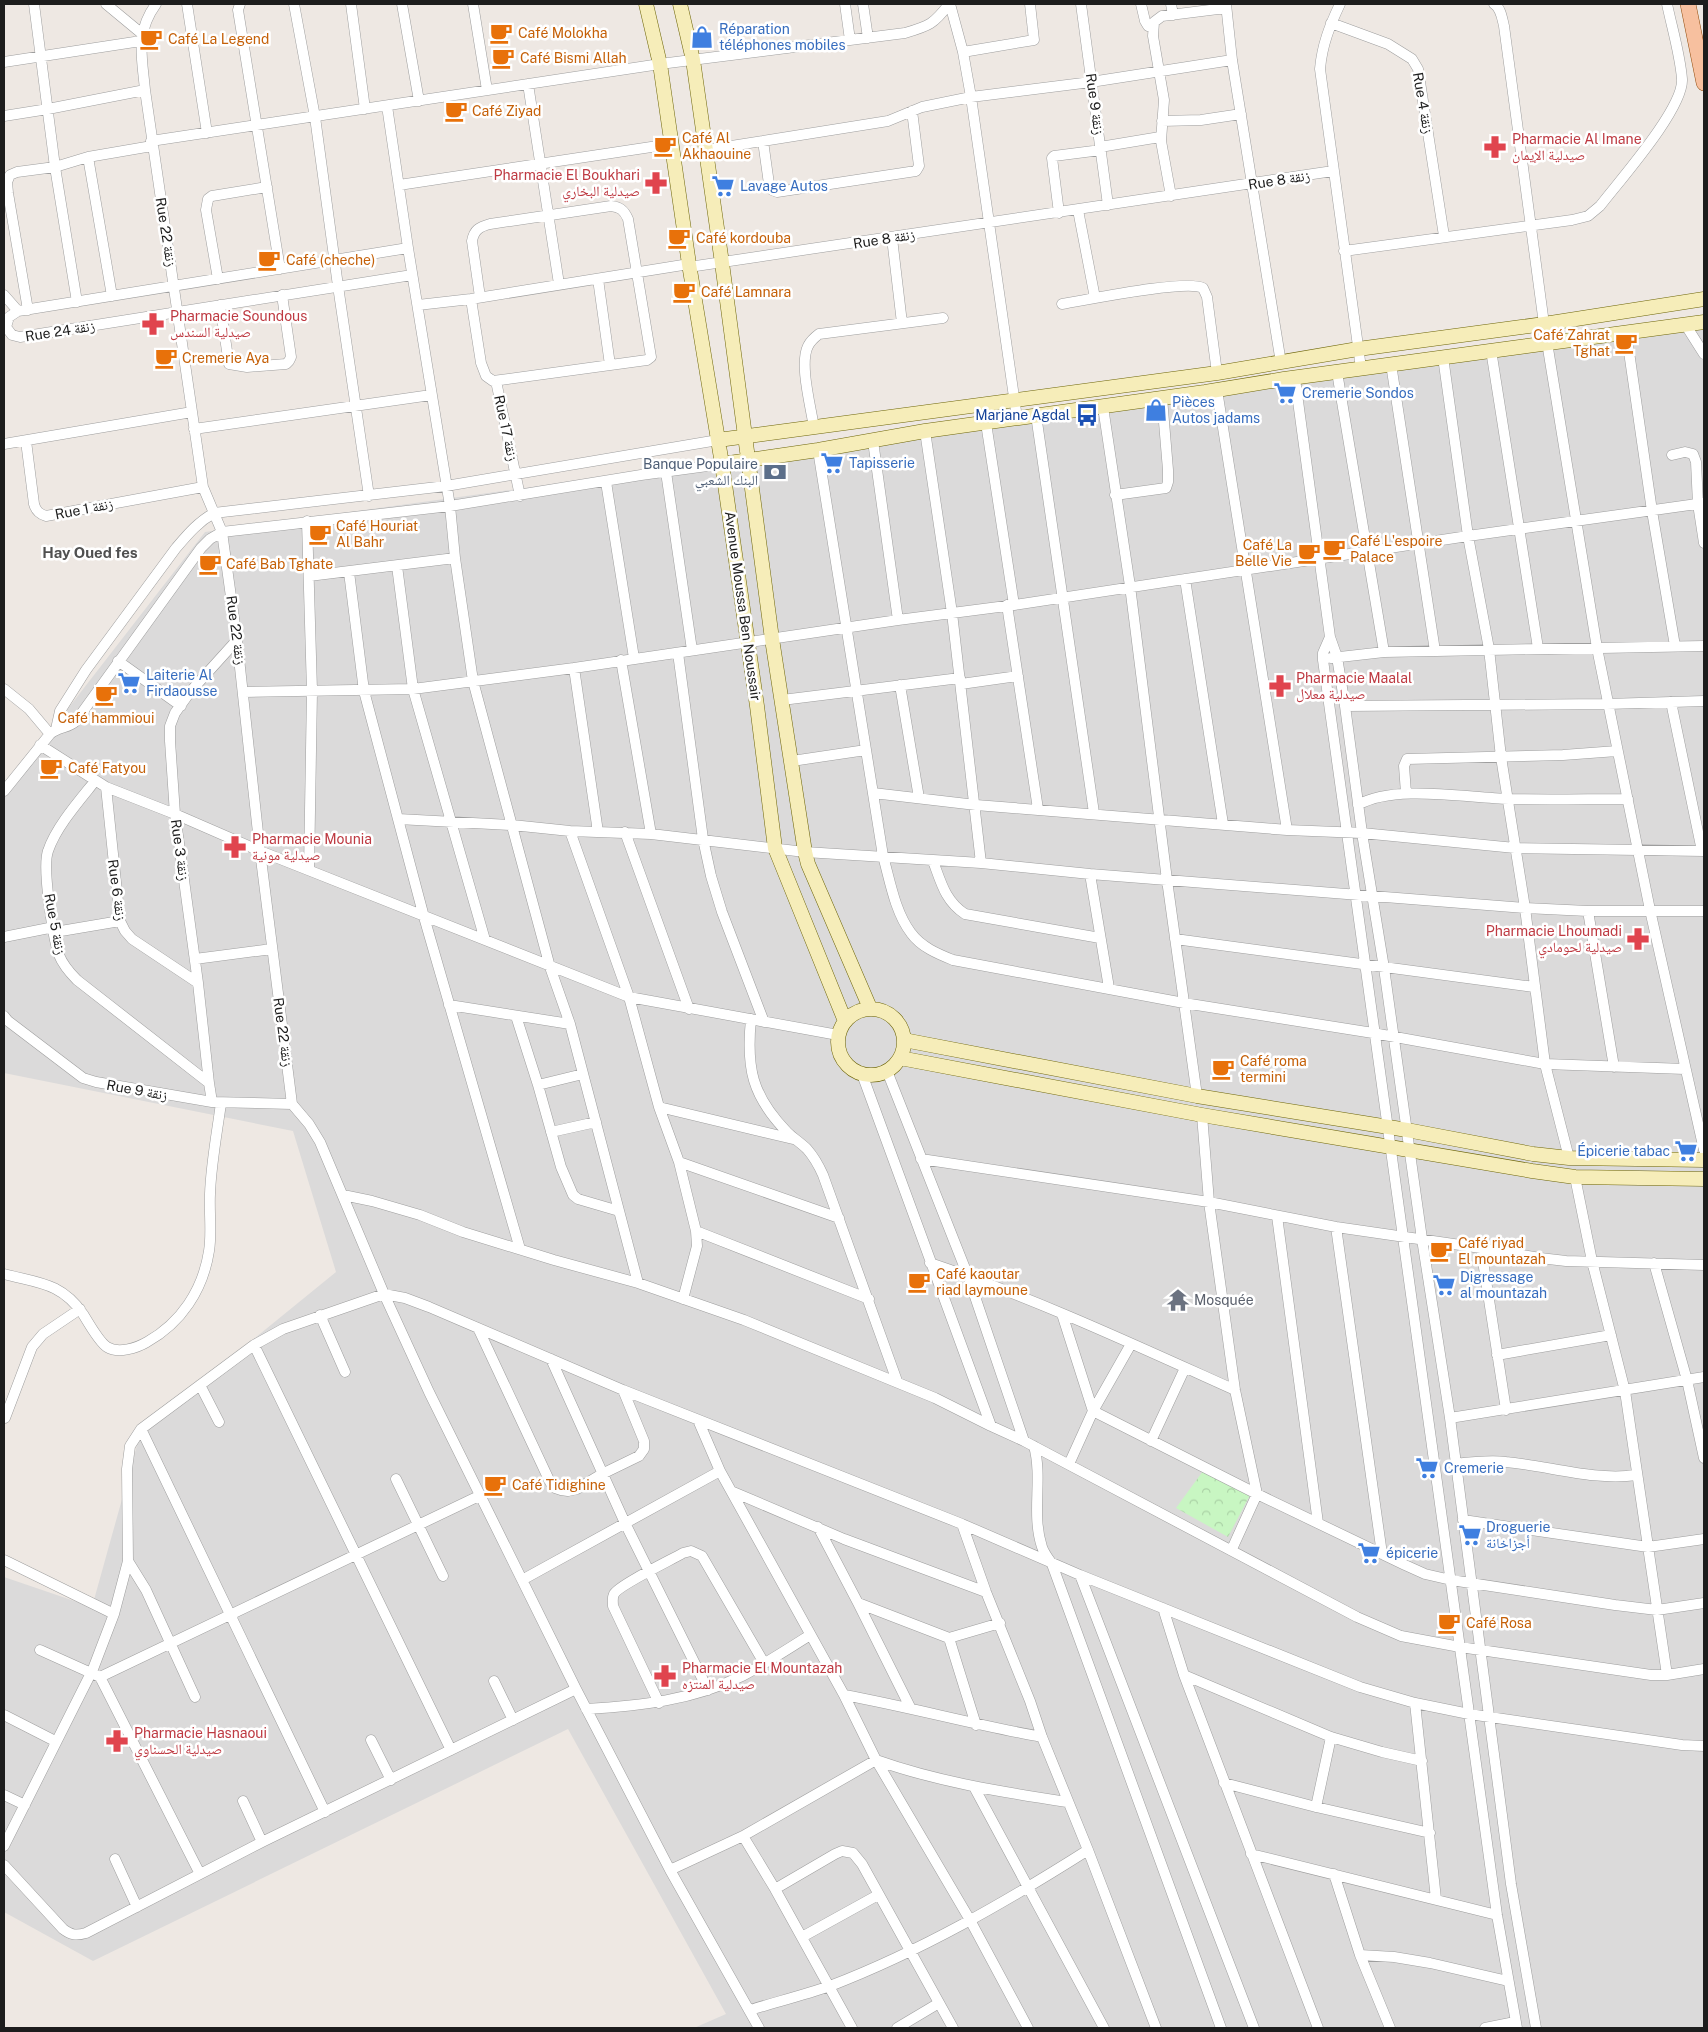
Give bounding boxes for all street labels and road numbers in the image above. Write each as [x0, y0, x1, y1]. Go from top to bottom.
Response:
street label: Rue 4 زنقة [1409, 71, 1436, 135]
street label: Rue 9 زنقة [1082, 72, 1107, 136]
street label: Rue 8 زنقة [1247, 167, 1311, 194]
street label: Rue 22 زنقة [152, 196, 179, 268]
street label: Rue 8 زنقة [852, 226, 916, 253]
street label: Rue 24 زنقة [24, 318, 96, 345]
street label: Rue 17 زنقة [490, 393, 521, 463]
street label: Rue 1 زنقة [54, 496, 115, 523]
street label: Avenue Moussa Ben Noussair [722, 510, 764, 702]
street label: Rue 22 زنقة [222, 594, 249, 666]
street label: Rue 3 زنقة [167, 818, 192, 882]
street label: Rue 6 زنقة [104, 858, 129, 922]
street label: Rue 5 زنقة [40, 892, 69, 956]
street label: Rue 22 زنقة [269, 996, 296, 1068]
street label: Rue 9 زنقة [105, 1077, 169, 1104]

